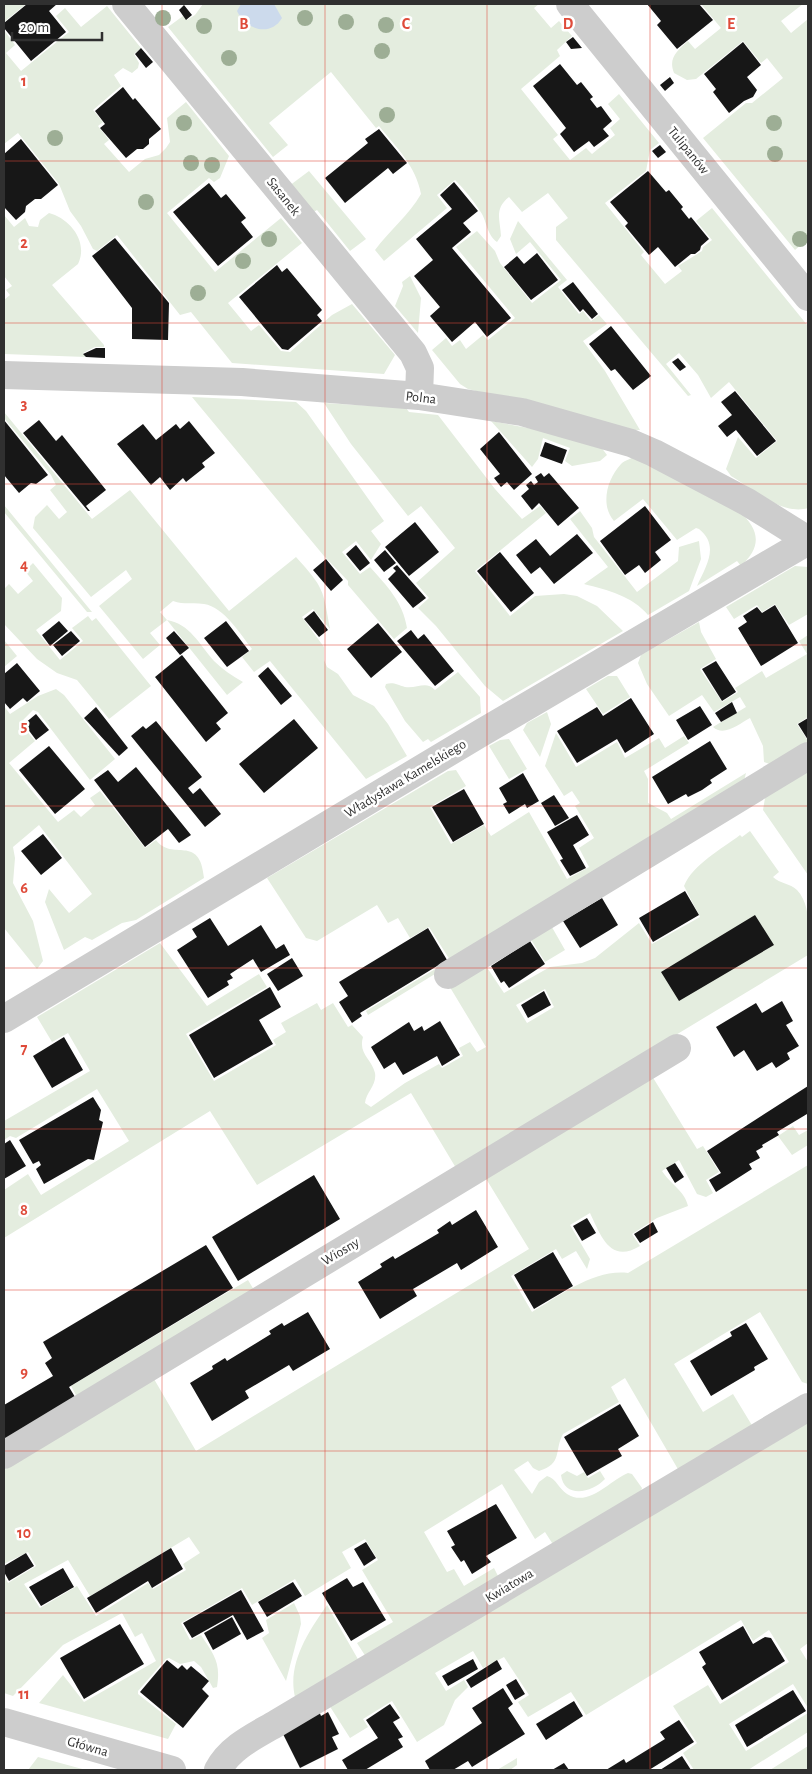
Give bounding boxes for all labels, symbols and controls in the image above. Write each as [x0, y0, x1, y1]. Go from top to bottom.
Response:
scale bar [12, 10, 102, 42]
text: B [239, 16, 249, 32]
text: C [402, 16, 411, 32]
text: D [563, 16, 574, 32]
text: E [727, 16, 735, 32]
text: 20 m [20, 20, 49, 35]
text: 1 [21, 73, 27, 89]
street label: Tulipanów [665, 124, 712, 177]
street label: Sasanek [264, 175, 303, 219]
text: 2 [20, 235, 28, 251]
street label: Polna [405, 389, 437, 407]
text: 3 [21, 396, 28, 412]
text: 4 [20, 557, 28, 573]
text: 5 [21, 718, 28, 734]
street label: Władysława Kamelskiego [342, 737, 469, 821]
text: 6 [20, 880, 28, 896]
text: 7 [21, 1041, 28, 1057]
text: 8 [20, 1202, 28, 1218]
street label: Wiosny [319, 1235, 362, 1268]
text: 9 [20, 1364, 28, 1380]
text: 10 [17, 1525, 31, 1541]
street label: Kwiatowa [483, 1566, 536, 1606]
text: 11 [18, 1686, 30, 1702]
street label: Główna [66, 1734, 110, 1760]

